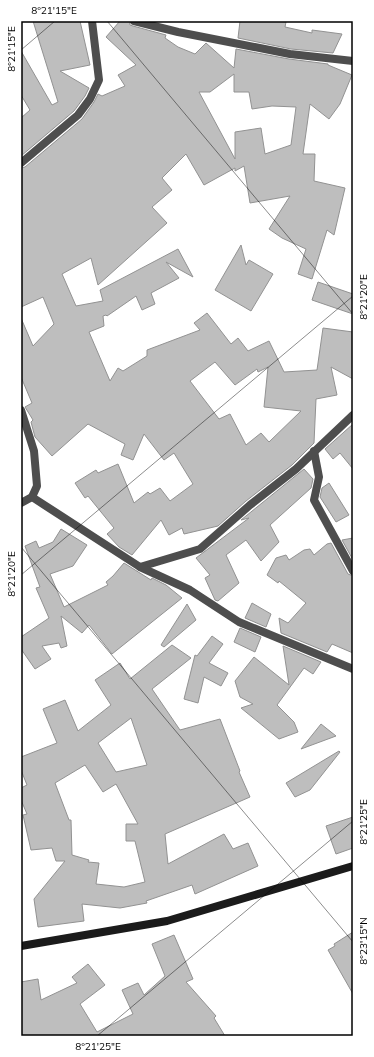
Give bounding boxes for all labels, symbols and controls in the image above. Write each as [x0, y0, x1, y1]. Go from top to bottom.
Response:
text: 8°21'15"E [31, 4, 77, 17]
text: 8°21'15"E [5, 26, 18, 72]
text: 8°21'20"E [357, 274, 370, 320]
text: 8°21'20"E [5, 551, 18, 597]
text: 8°21'25"E [357, 799, 370, 845]
text: 8°23'15"N [357, 917, 370, 965]
text: 8°21'25"E [75, 1040, 121, 1053]

